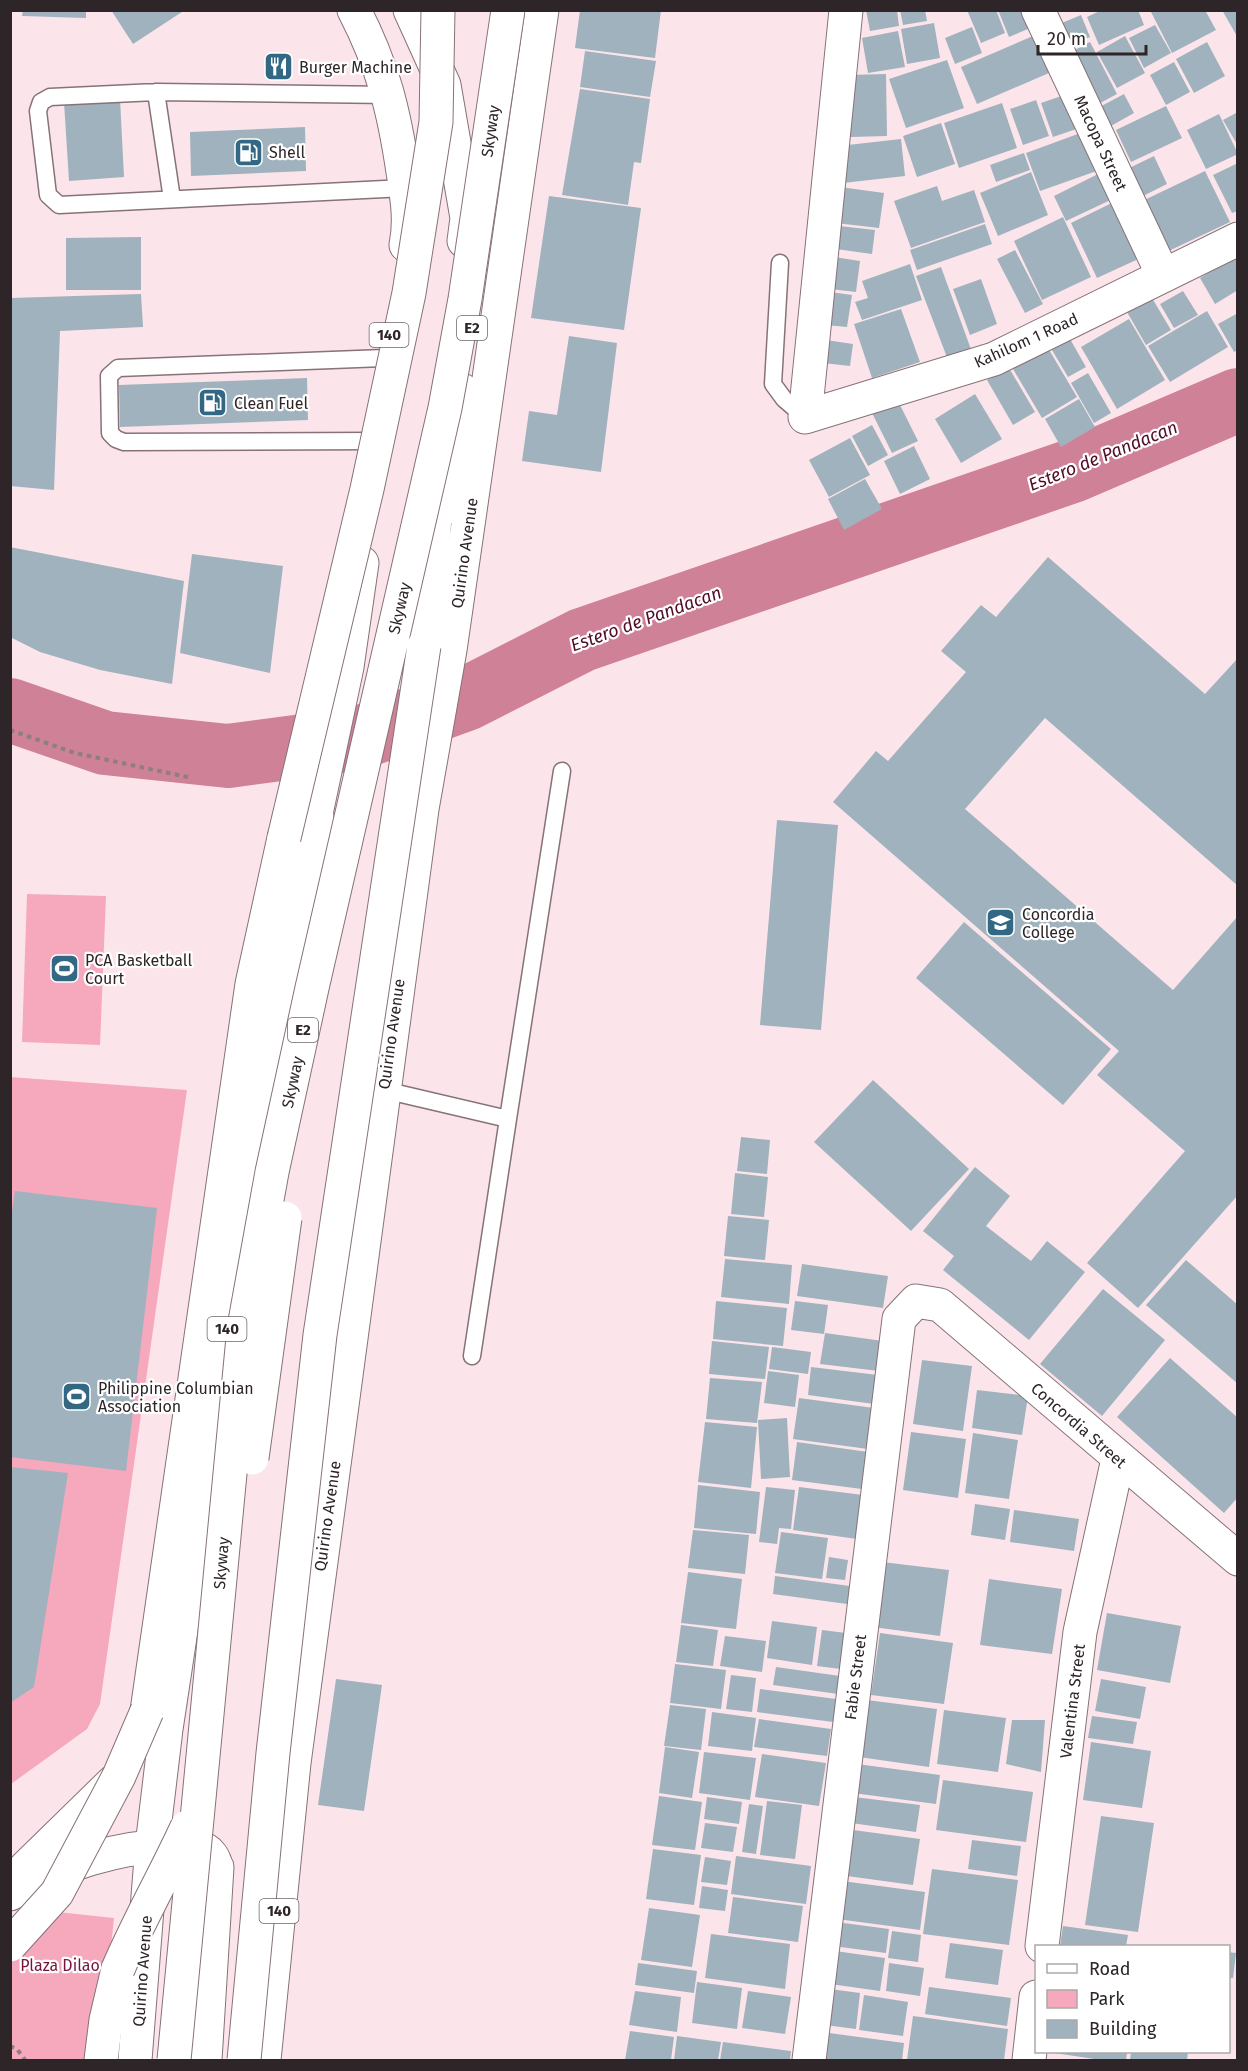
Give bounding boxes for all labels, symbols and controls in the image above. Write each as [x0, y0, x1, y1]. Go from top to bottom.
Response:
scale bar [1038, 18, 1146, 56]
text: 20 m [1047, 28, 1086, 50]
restaurant icon: Burger Machine [262, 51, 294, 83]
place label: Burger Machine [299, 58, 412, 77]
street label: Macopa Street [1070, 92, 1131, 194]
street label: Skyway [477, 104, 504, 158]
fuel station icon: Shell [232, 136, 264, 168]
place label: Shell [269, 143, 306, 162]
street label: Kahilom 1 Road [971, 309, 1081, 372]
road number: E2 [457, 316, 487, 340]
road number: 140 [370, 323, 408, 347]
fuel station icon: Clean Fuel [197, 387, 229, 419]
place label: Clean Fuel [234, 394, 309, 413]
water label: Estero de Pandacan [1025, 416, 1181, 496]
street label: Quirino Avenue [447, 496, 482, 610]
street label: Skyway [384, 580, 415, 636]
water label: Estero de Pandacan [567, 581, 725, 657]
place label: Concordia College [1022, 905, 1095, 942]
school or university icon: Concordia College [985, 907, 1017, 939]
place label: PCA Basketball Court [85, 951, 193, 988]
sports icon: PCA Basketball Court [48, 953, 80, 985]
street label: Quirino Avenue [374, 977, 409, 1091]
road number: E2 [288, 1018, 318, 1042]
street label: Skyway [278, 1054, 307, 1110]
road number: 140 [208, 1317, 246, 1341]
place label: Philippine Columbian Association [98, 1379, 254, 1416]
street label: Concordia Street [1027, 1379, 1130, 1472]
sports icon: Philippine Columbian Association [61, 1381, 93, 1413]
street label: Quirino Avenue [310, 1459, 345, 1573]
street label: Skyway [210, 1536, 233, 1590]
street label: Fabie Street [841, 1633, 870, 1721]
street label: Valentina Street [1056, 1642, 1089, 1760]
road number: 140 [260, 1899, 298, 1923]
street label: Quirino Avenue [129, 1915, 156, 2027]
legend [1035, 1945, 1230, 2053]
park label: Plaza Dilao [20, 1956, 100, 1975]
text: Road [1089, 1958, 1131, 1980]
text: Park [1089, 1988, 1125, 2010]
text: Building [1089, 2018, 1157, 2040]

